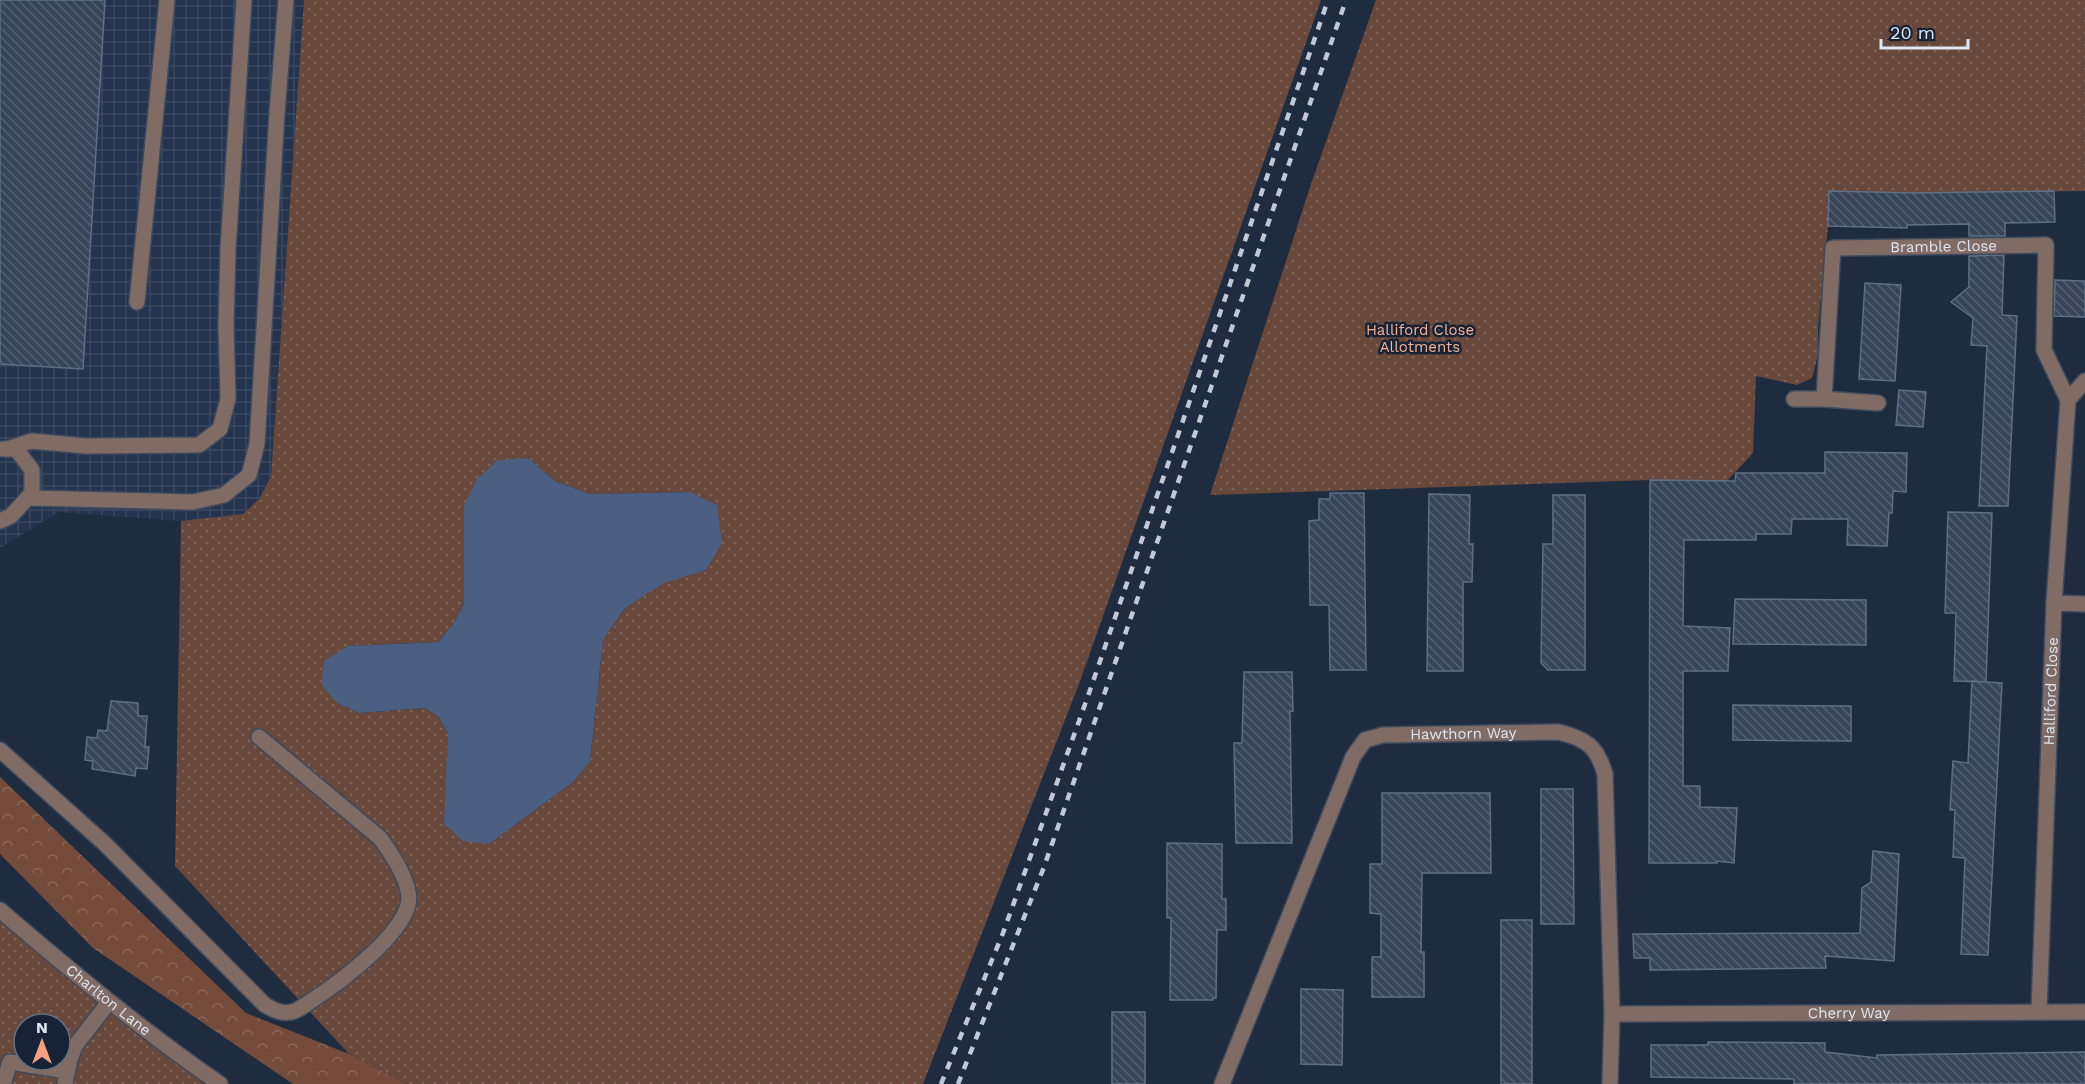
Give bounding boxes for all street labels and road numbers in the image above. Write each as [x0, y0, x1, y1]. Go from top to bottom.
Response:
street label: Bramble Close [1890, 237, 1997, 256]
street label: Halliford Close [2040, 637, 2062, 746]
street label: Hawthorn Way [1410, 724, 1517, 744]
street label: Charlton Lane [62, 961, 155, 1039]
street label: Cherry Way [1808, 1004, 1890, 1022]

